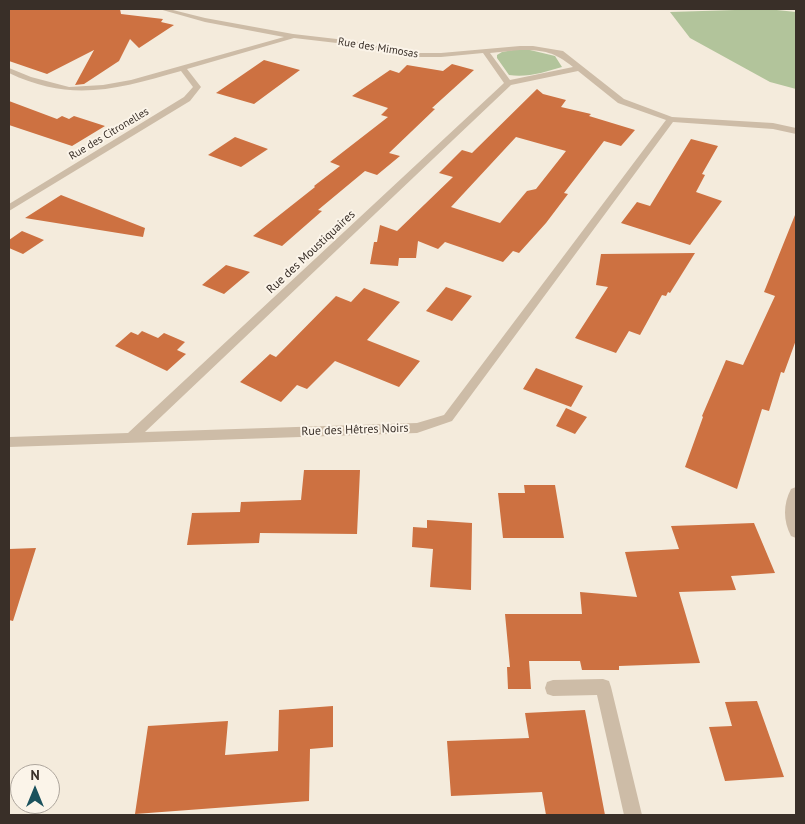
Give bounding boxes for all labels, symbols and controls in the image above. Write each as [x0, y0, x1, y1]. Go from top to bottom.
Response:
street label: Rue des Mimosas [337, 35, 419, 61]
street label: Rue des Citronelles [67, 105, 151, 163]
street label: Rue des Moustiquaires [264, 207, 358, 297]
street label: Rue des Hêtres Noirs [301, 421, 409, 439]
north arrow [10, 764, 60, 814]
text: N [30, 766, 40, 784]

